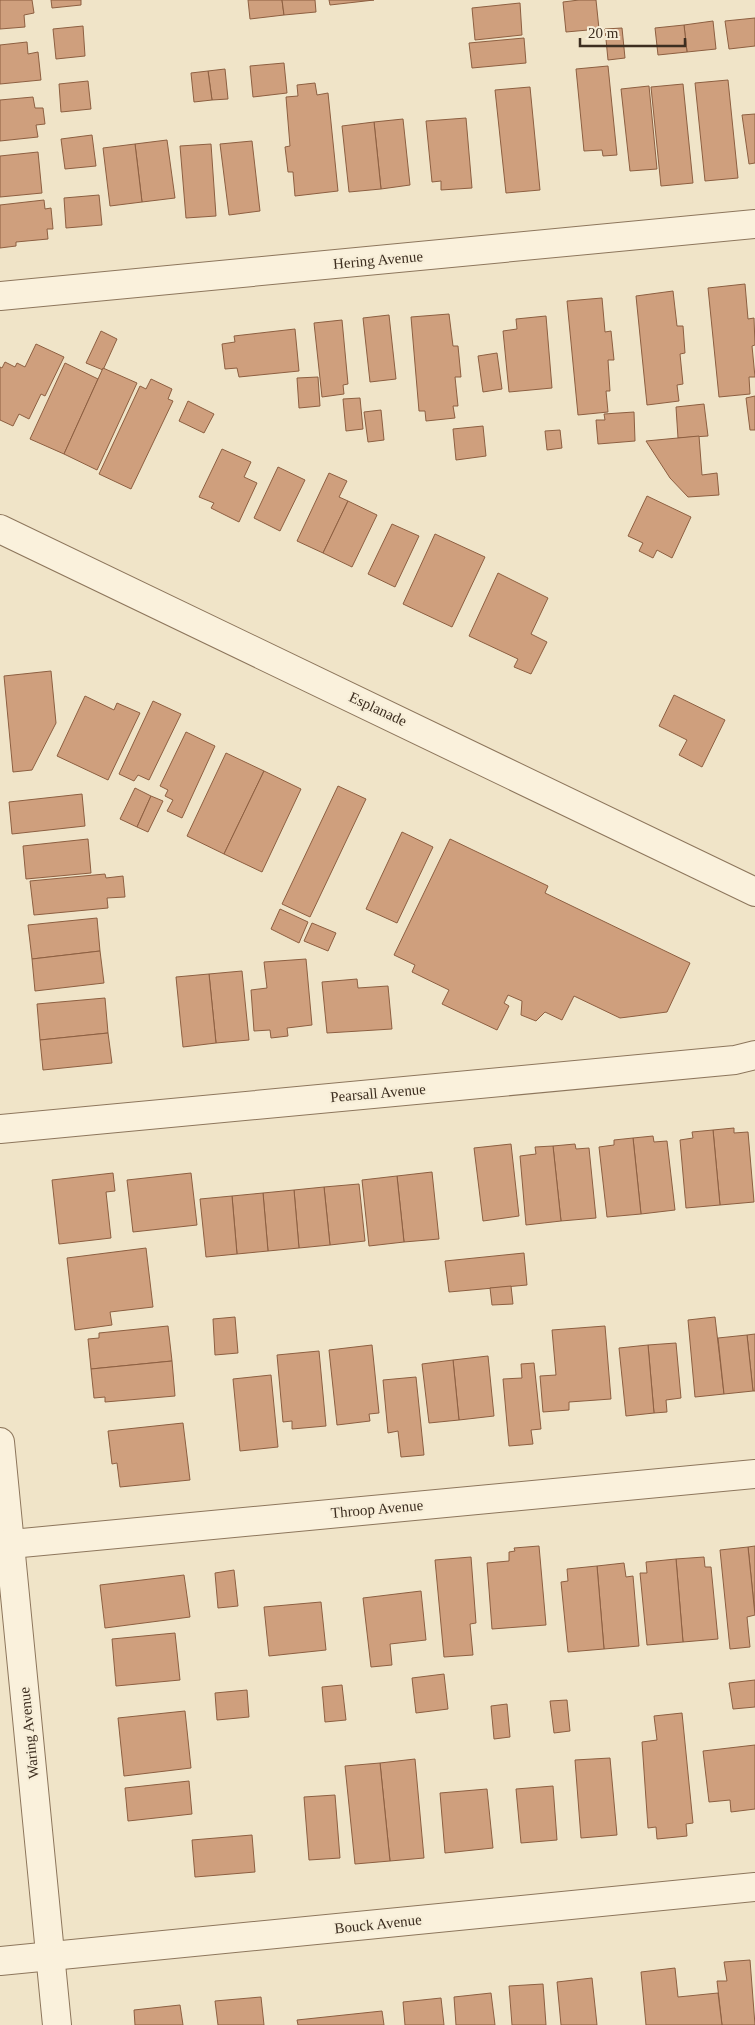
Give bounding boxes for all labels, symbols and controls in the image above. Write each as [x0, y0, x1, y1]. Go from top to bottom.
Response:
scale bar [580, 15, 685, 47]
text: 20 m [588, 25, 619, 41]
street label: Hering Avenue [332, 248, 424, 272]
street label: Esplanade [347, 689, 410, 729]
street label: Pearsall Avenue [330, 1081, 427, 1105]
street label: Throop Avenue [330, 1497, 424, 1521]
street label: Waring Avenue [16, 1686, 42, 1780]
street label: Bouck Avenue [334, 1911, 423, 1937]

